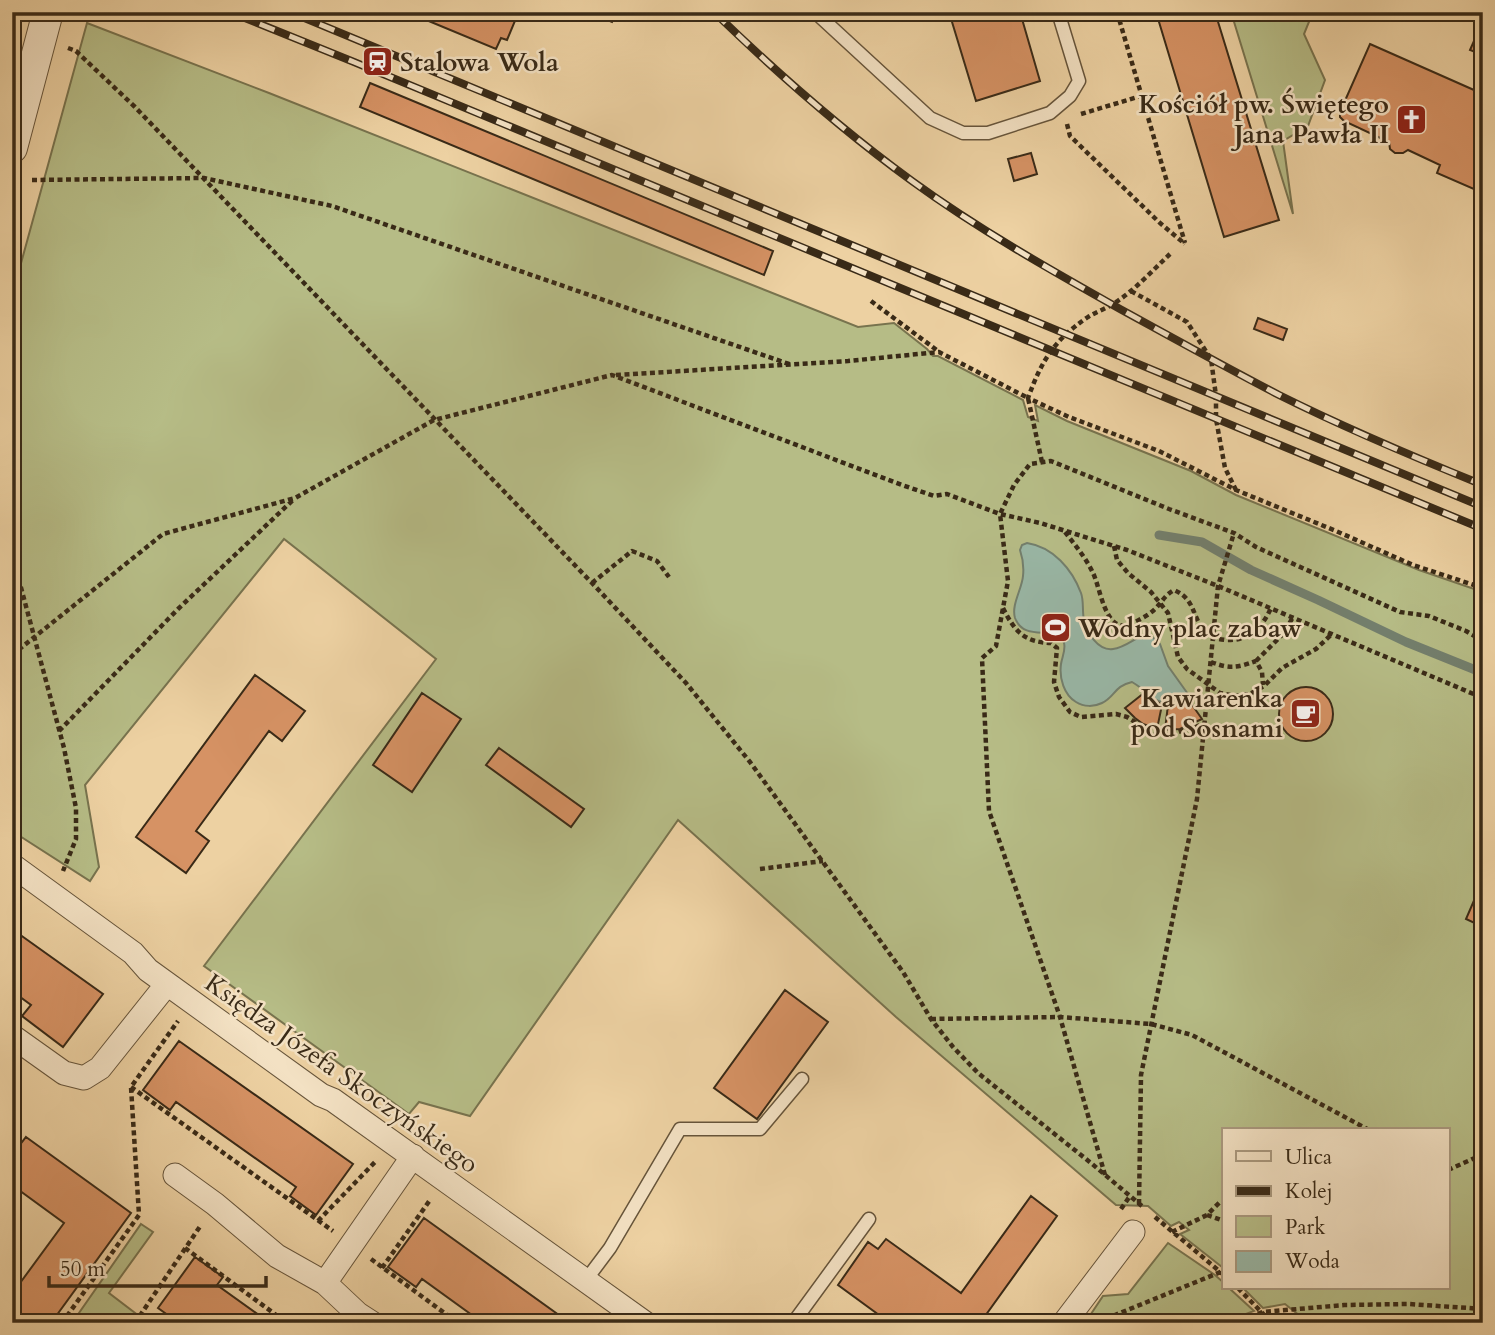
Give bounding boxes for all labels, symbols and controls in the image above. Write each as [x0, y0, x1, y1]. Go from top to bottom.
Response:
station icon: Stalowa Wola [360, 45, 394, 79]
place label: Stalowa Wola [400, 45, 559, 80]
place label: Kościół pw. Świętego Jana Pawła II [1138, 87, 1389, 152]
church icon: Kościół pw. Świętego Jana Pawła II [1395, 102, 1429, 136]
sports icon: Wodny plac zabaw [1038, 611, 1072, 645]
place label: Wodny plac zabaw [1077, 611, 1302, 646]
place label: Kawiarenka pod Sosnami [1131, 681, 1283, 746]
cafe icon: Kawiarenka pod Sosnami [1289, 696, 1323, 730]
street label: Księdza Józefa Skoczyńskiego [198, 965, 486, 1181]
legend [1222, 1128, 1450, 1290]
text: Ulica [1285, 1143, 1332, 1172]
text: Kolej [1285, 1177, 1333, 1206]
text: Park [1285, 1213, 1326, 1242]
scale bar [49, 1244, 266, 1288]
text: Woda [1284, 1247, 1340, 1276]
text: 50 m [60, 1255, 105, 1284]

